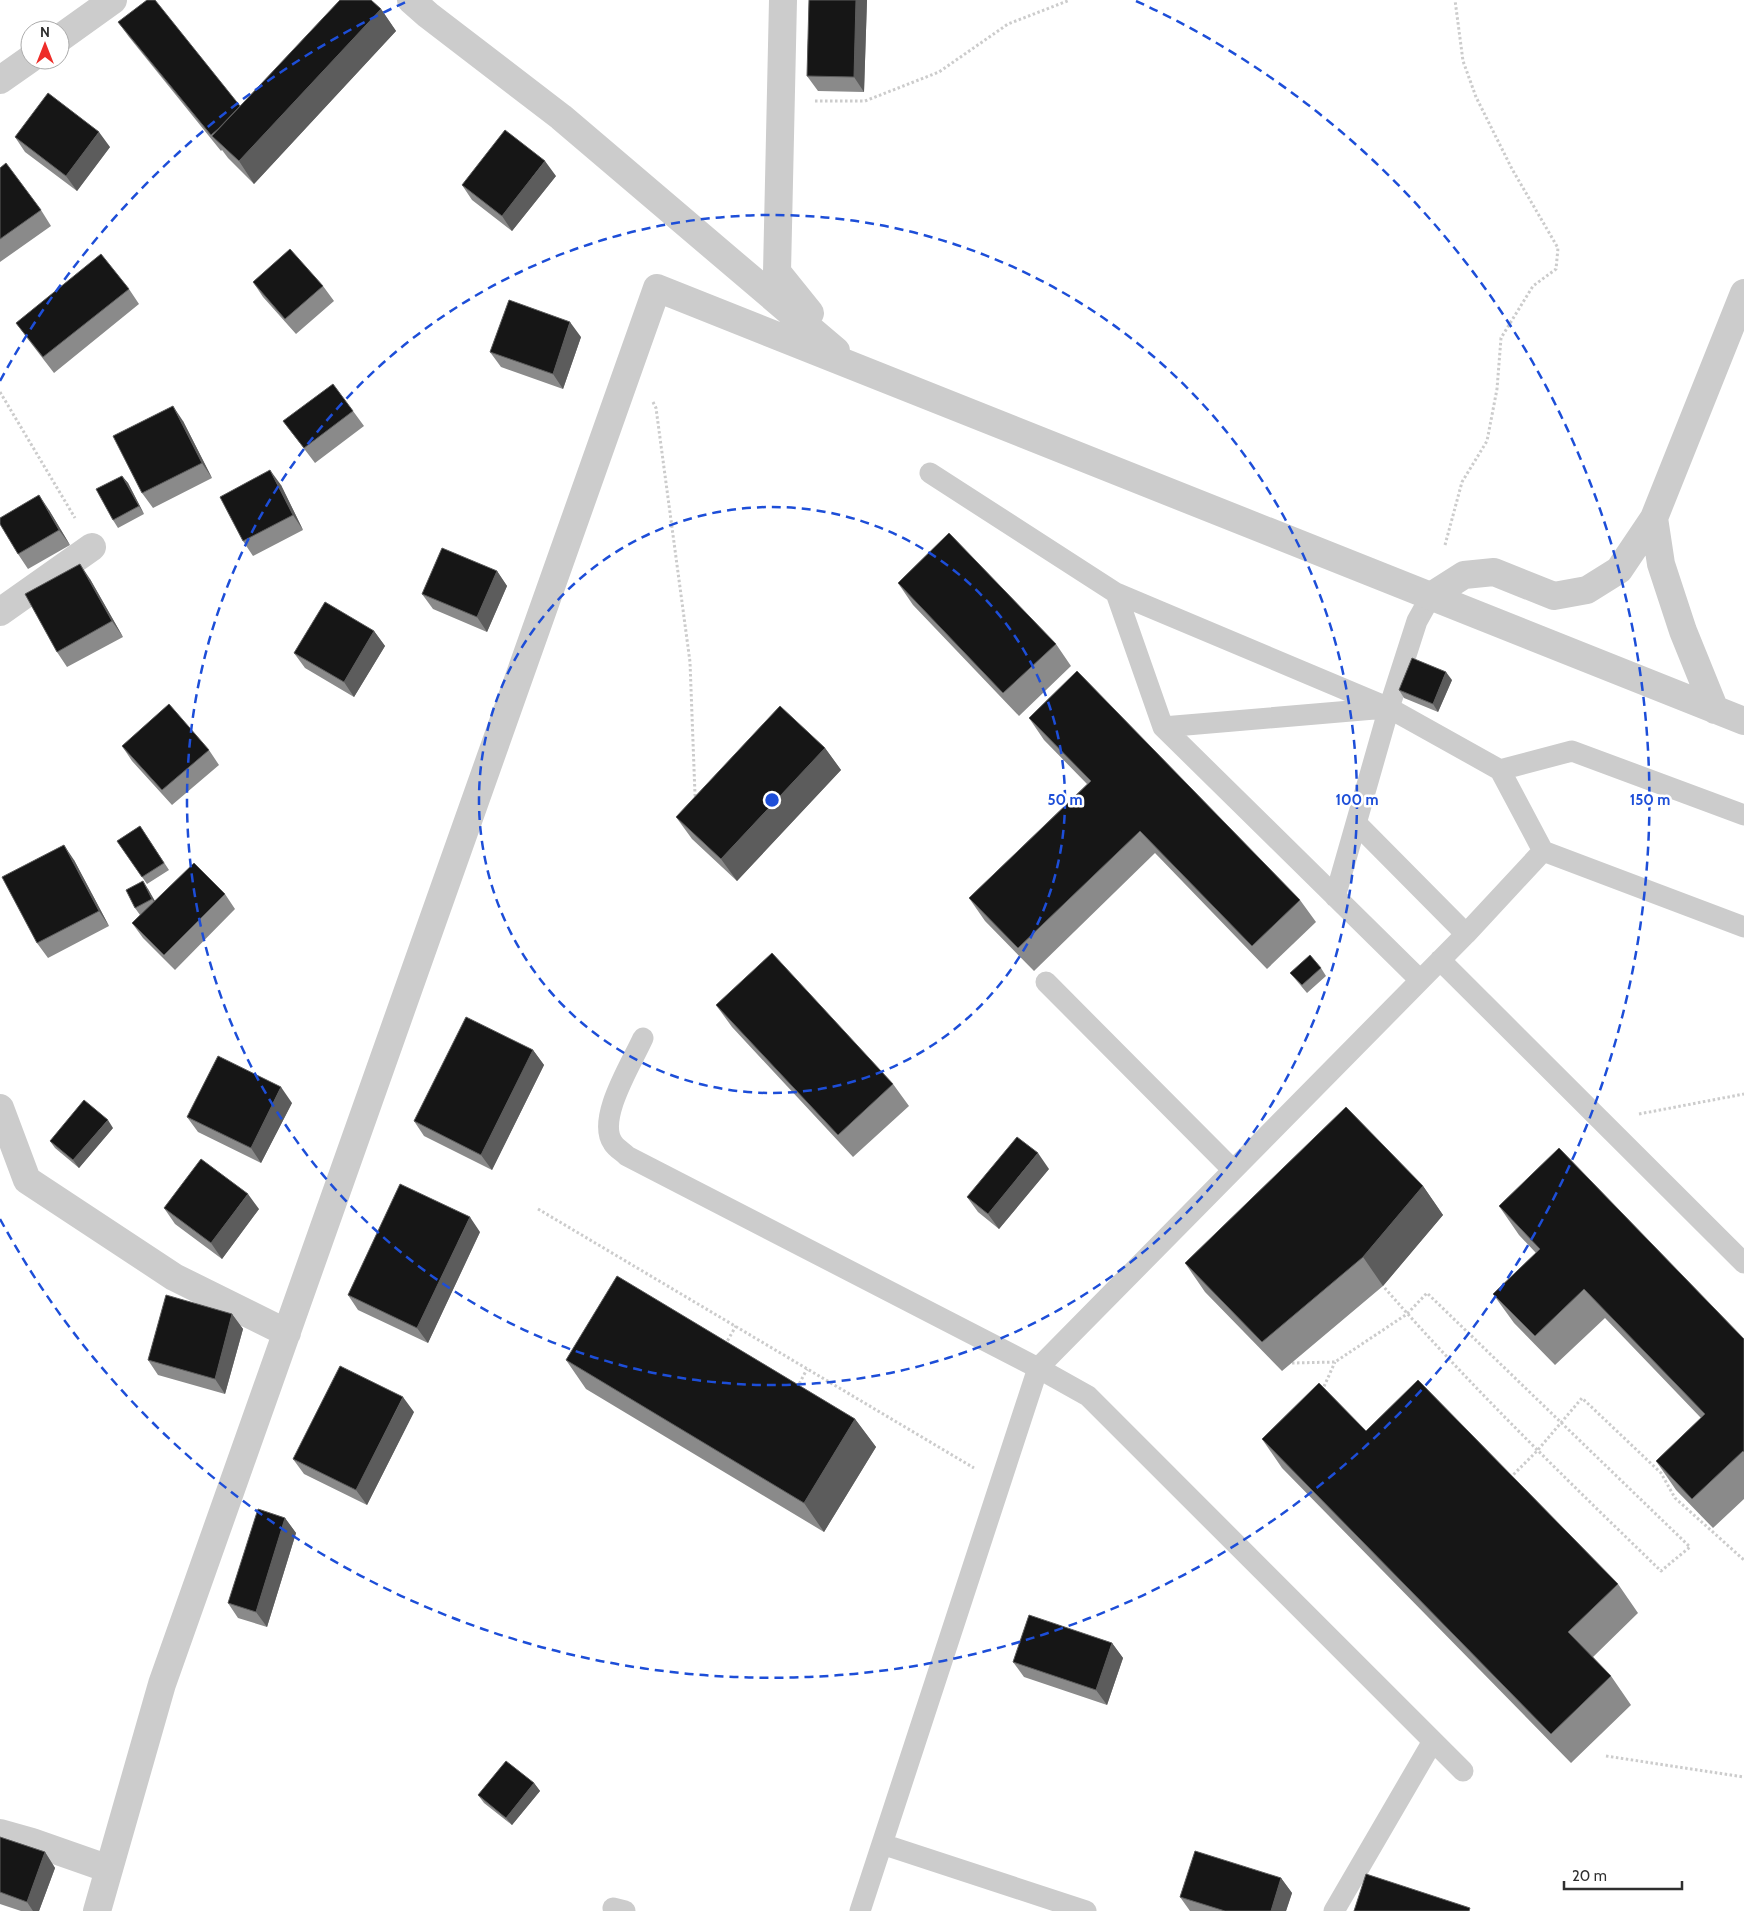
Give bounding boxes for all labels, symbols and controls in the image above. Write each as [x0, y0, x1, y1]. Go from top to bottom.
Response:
north arrow [20, 20, 70, 70]
text: N [40, 23, 50, 41]
centre of rings [763, 791, 781, 809]
text: 50 m [1047, 791, 1083, 809]
text: 100 m [1335, 791, 1379, 809]
text: 150 m [1630, 791, 1670, 809]
scale bar [1564, 1858, 1682, 1890]
text: 20 m [1572, 1867, 1607, 1885]

